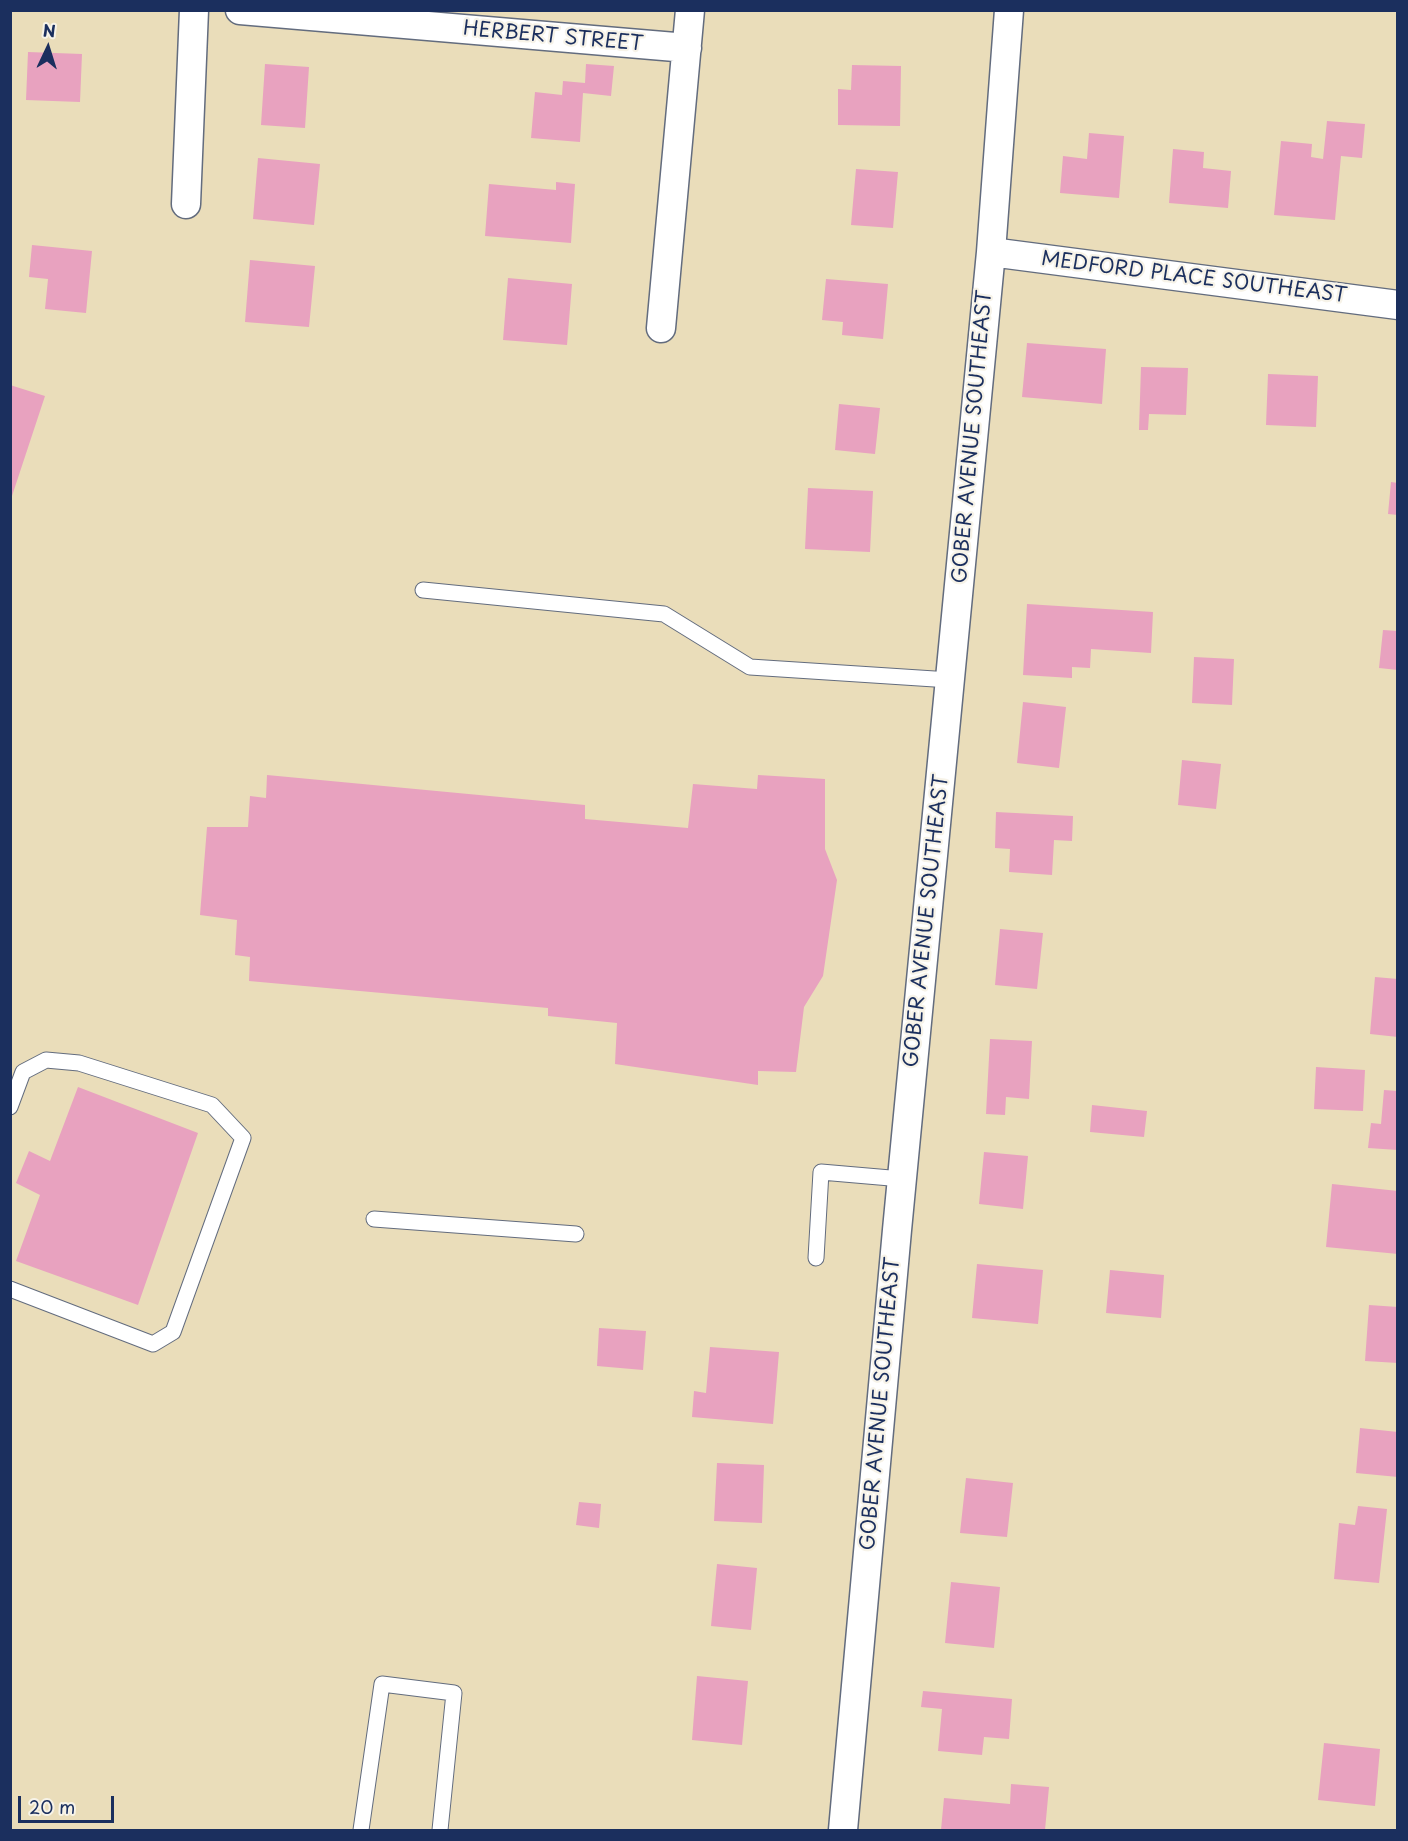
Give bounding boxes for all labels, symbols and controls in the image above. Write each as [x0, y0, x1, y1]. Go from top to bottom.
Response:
street label: HERBERT STREET [462, 17, 644, 57]
north arrow [18, 18, 78, 78]
text: N [42, 18, 56, 42]
street label: MEDFORD PLACE SOUTHEAST [1040, 247, 1348, 309]
street label: GOBER AVENUE SOUTHEAST [948, 289, 998, 585]
street label: GOBER AVENUE SOUTHEAST [900, 773, 954, 1069]
street label: GOBER AVENUE SOUTHEAST [856, 1256, 906, 1552]
scale bar [21, 1784, 117, 1822]
text: 20 m [29, 1793, 75, 1820]

